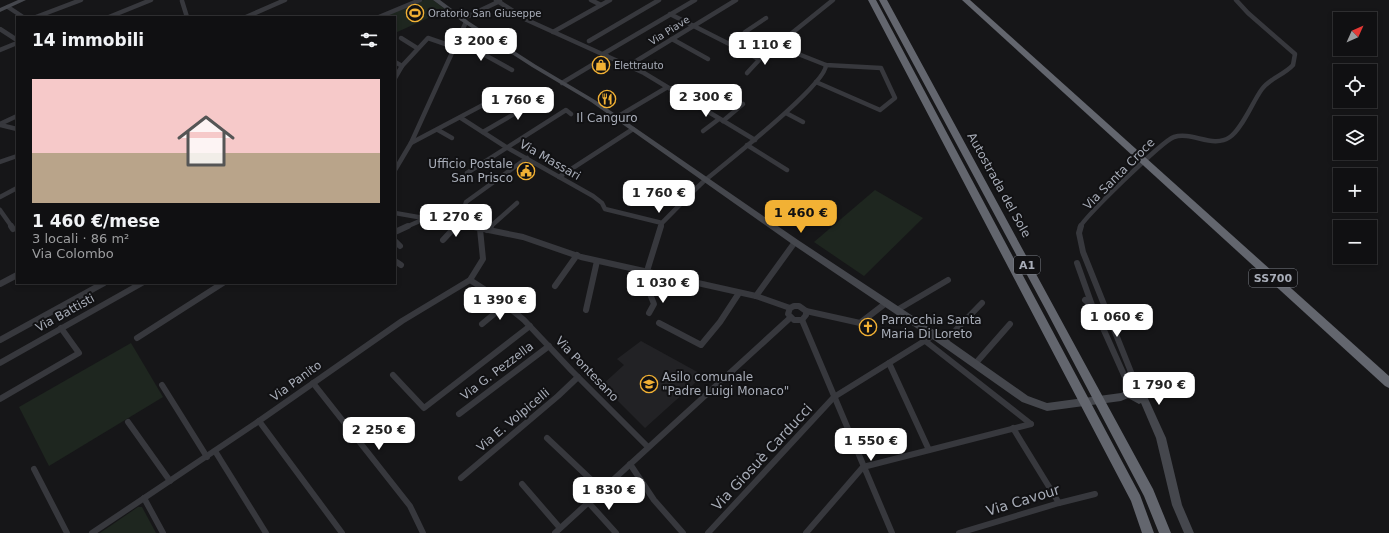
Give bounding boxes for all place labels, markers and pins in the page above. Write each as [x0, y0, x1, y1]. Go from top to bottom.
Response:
sports icon: Oratorio San Giuseppe [405, 3, 425, 23]
place label: Oratorio San Giuseppe [428, 8, 541, 19]
pin: 3 200 € [444, 28, 518, 62]
pin: 1 110 € [728, 32, 802, 66]
shop icon: Elettrauto [591, 55, 611, 75]
place label: Elettrauto [614, 60, 664, 71]
pin: 2 300 € [669, 84, 743, 118]
pin: 1 760 € [481, 87, 555, 121]
restaurant icon: Il Canguro [597, 89, 617, 109]
place label: Il Canguro [576, 111, 638, 125]
place label: Ufficio Postale San Prisco [428, 157, 513, 185]
public building icon: Ufficio Postale San Prisco [516, 161, 536, 181]
pin: 1 760 € [622, 180, 696, 214]
pin: 1 460 € [764, 200, 838, 234]
pin: 1 270 € [419, 204, 493, 238]
pin: 1 030 € [626, 270, 700, 304]
pin: 1 390 € [463, 287, 537, 321]
pin: 1 060 € [1080, 304, 1154, 338]
place label: Parrocchia Santa Maria Di Loreto [881, 313, 982, 341]
church icon: Parrocchia Santa Maria Di Loreto [858, 317, 878, 337]
place label: Asilo comunale "Padre Luigi Monaco" [662, 370, 789, 398]
pin: 1 790 € [1122, 372, 1196, 406]
school or university icon: Asilo comunale "Padre Luigi Monaco" [639, 374, 659, 394]
pin: 2 250 € [342, 417, 416, 451]
pin: 1 550 € [834, 428, 908, 462]
pin: 1 830 € [572, 477, 646, 511]

